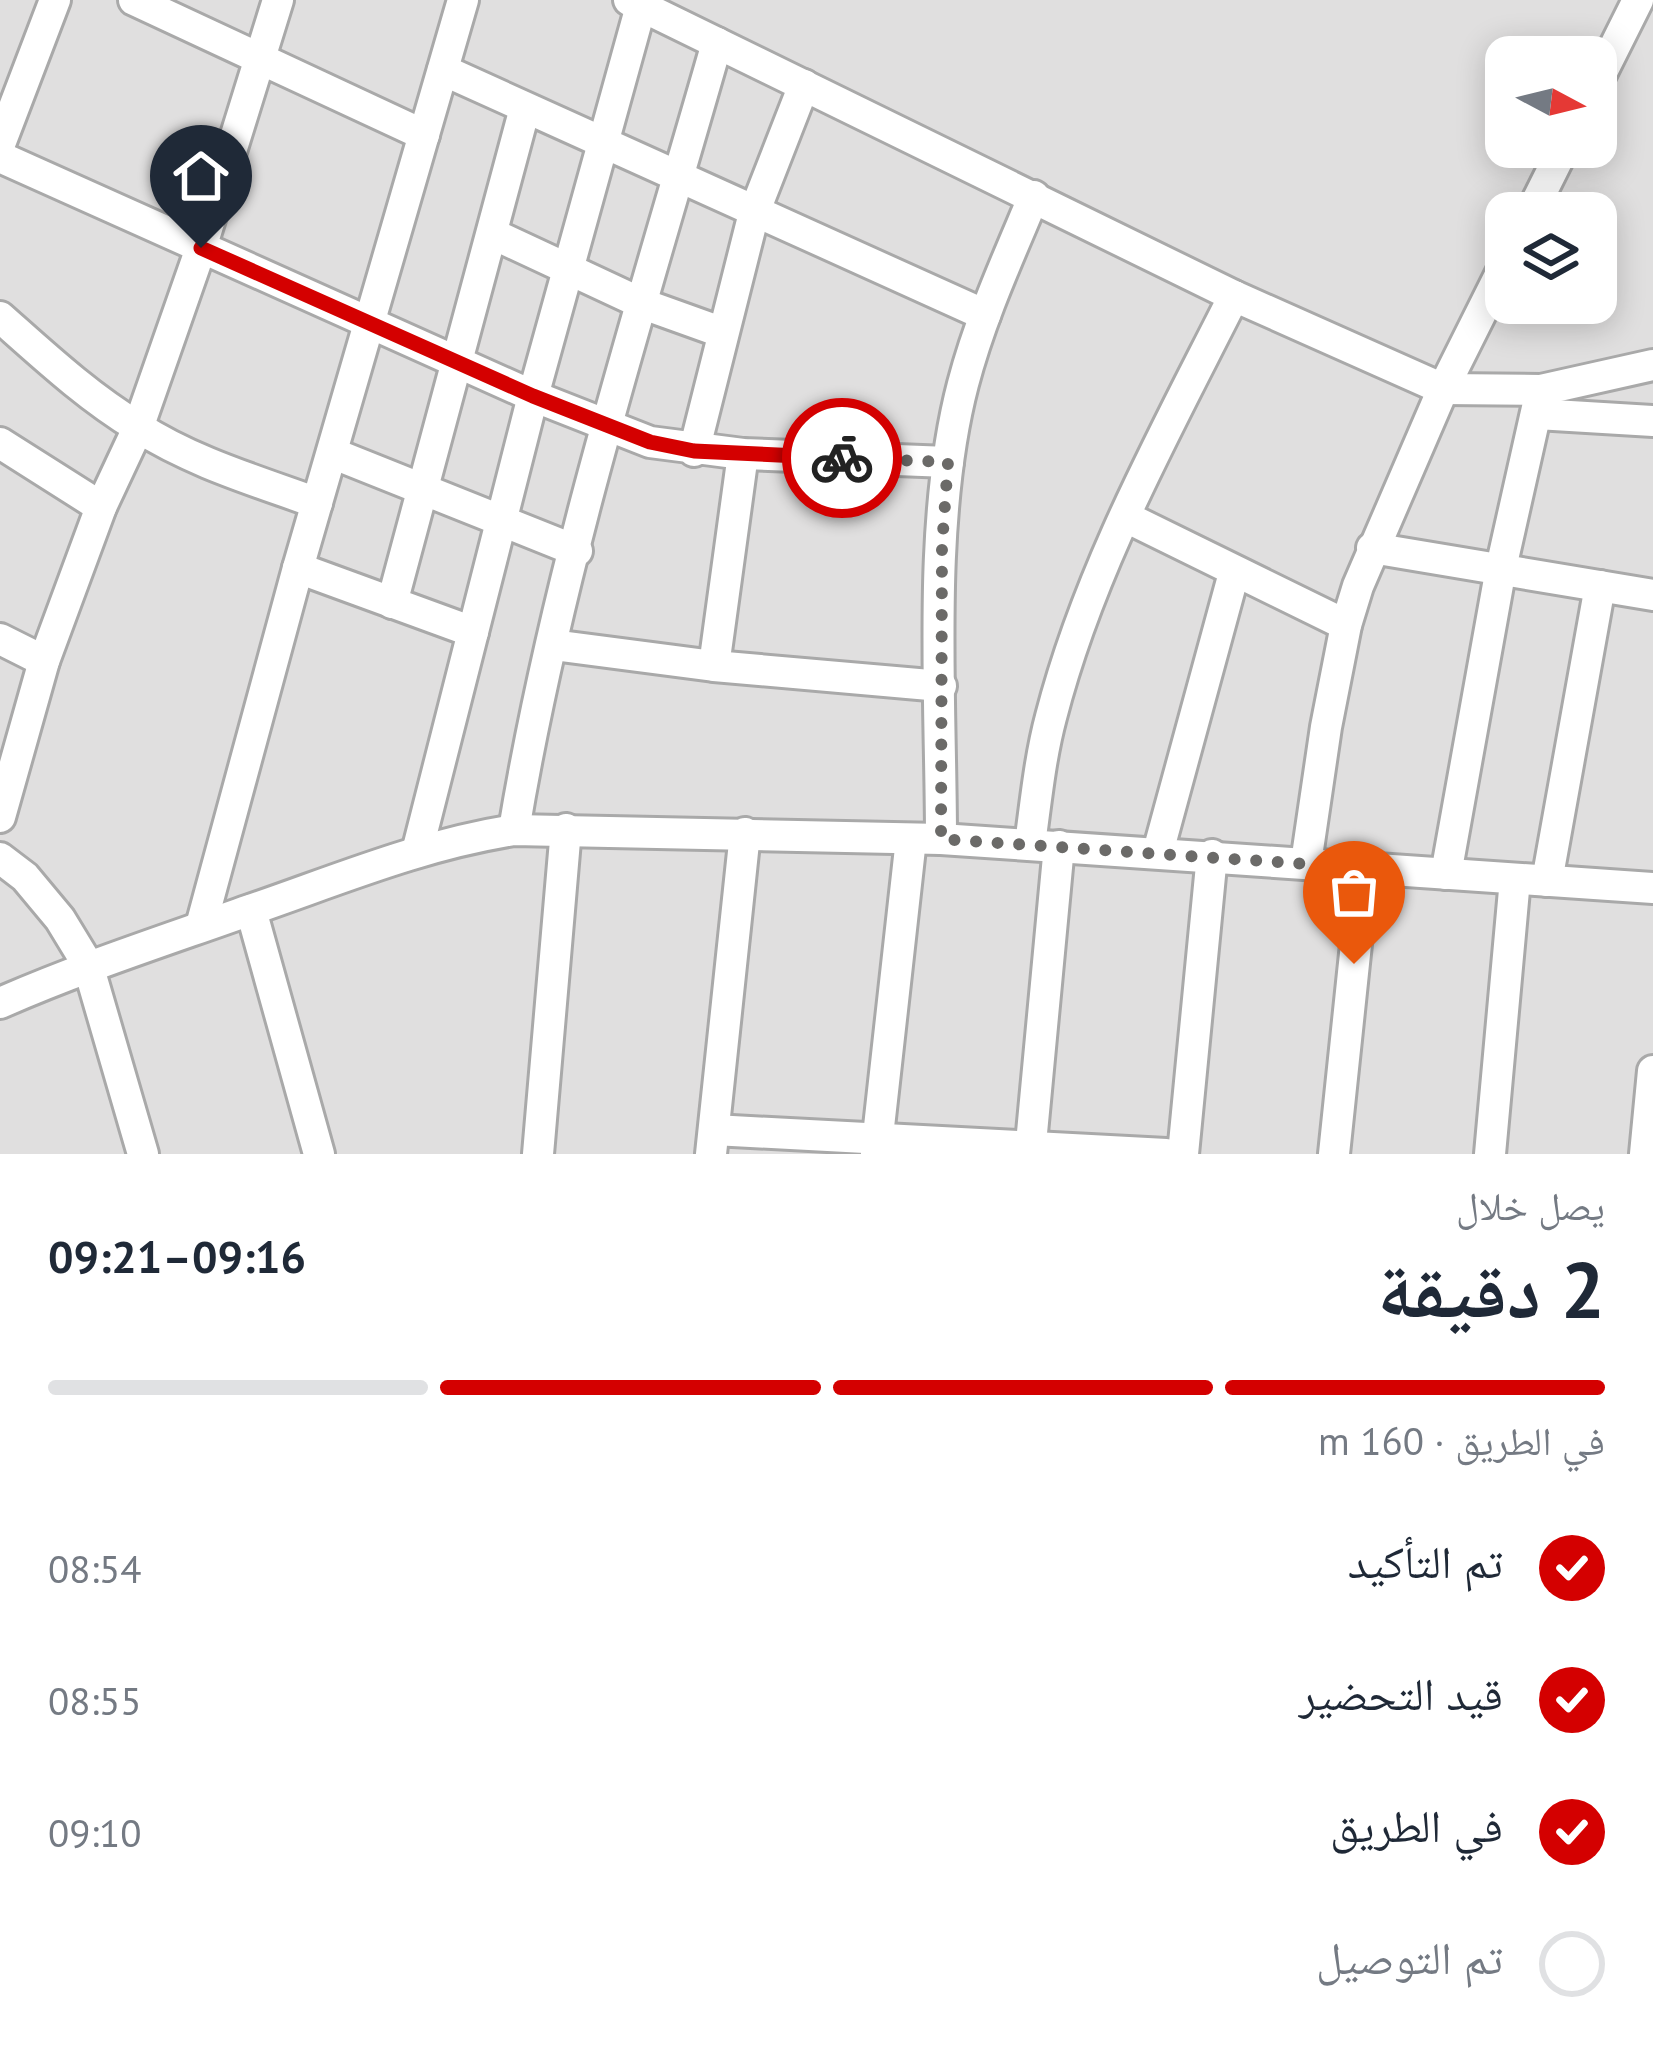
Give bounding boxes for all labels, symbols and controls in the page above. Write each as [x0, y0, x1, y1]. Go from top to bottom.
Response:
north arrow [1485, 36, 1617, 168]
map controls [1485, 36, 1617, 324]
pin [150, 125, 252, 248]
icon: home [168, 143, 234, 209]
button: layers [1485, 192, 1617, 324]
courier [782, 398, 902, 518]
icon: bike [809, 425, 875, 491]
pin [1303, 841, 1405, 964]
icon: bag [1321, 859, 1387, 925]
text: يصل خلال [1456, 1180, 1605, 1231]
text: 09:16–09:21 [48, 1227, 306, 1285]
text: 2 دقيقة [1377, 1239, 1605, 1340]
text: في الطريق · 160 m [1318, 1415, 1605, 1466]
text: تم التأكيد [1348, 1532, 1503, 1590]
icon: check [1539, 1535, 1605, 1601]
text: 08:54 [48, 1543, 142, 1594]
text: قيد التحضير [1299, 1664, 1503, 1722]
icon: check [1539, 1667, 1605, 1733]
text: 08:55 [48, 1675, 142, 1726]
text: في الطريق [1330, 1796, 1503, 1854]
icon: check [1539, 1799, 1605, 1865]
text: 09:10 [48, 1807, 142, 1858]
text: تم التوصيل [1316, 1928, 1503, 1986]

